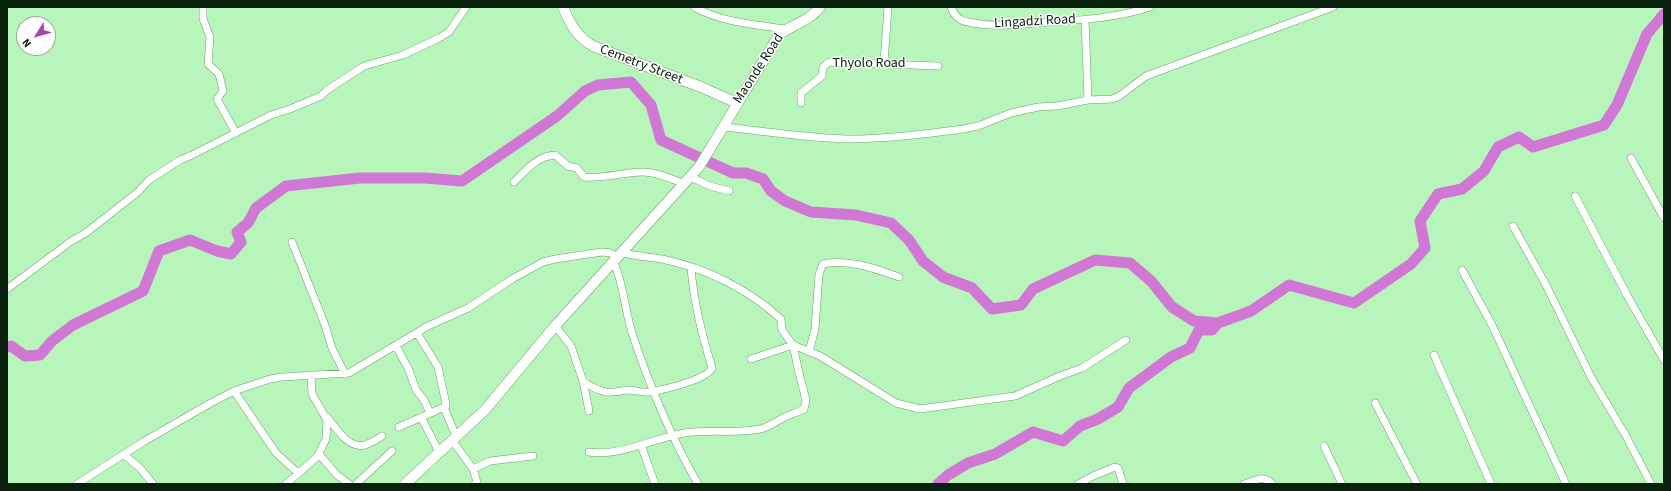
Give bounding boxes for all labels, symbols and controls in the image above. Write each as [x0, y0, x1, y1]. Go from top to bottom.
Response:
street label: Lingadzi Road [994, 11, 1076, 33]
north arrow [16, 16, 56, 56]
street label: Maonde Road [730, 31, 788, 107]
text: N [19, 35, 35, 50]
street label: Cemetry Street [597, 41, 685, 89]
street label: Thyolo Road [832, 56, 906, 72]

